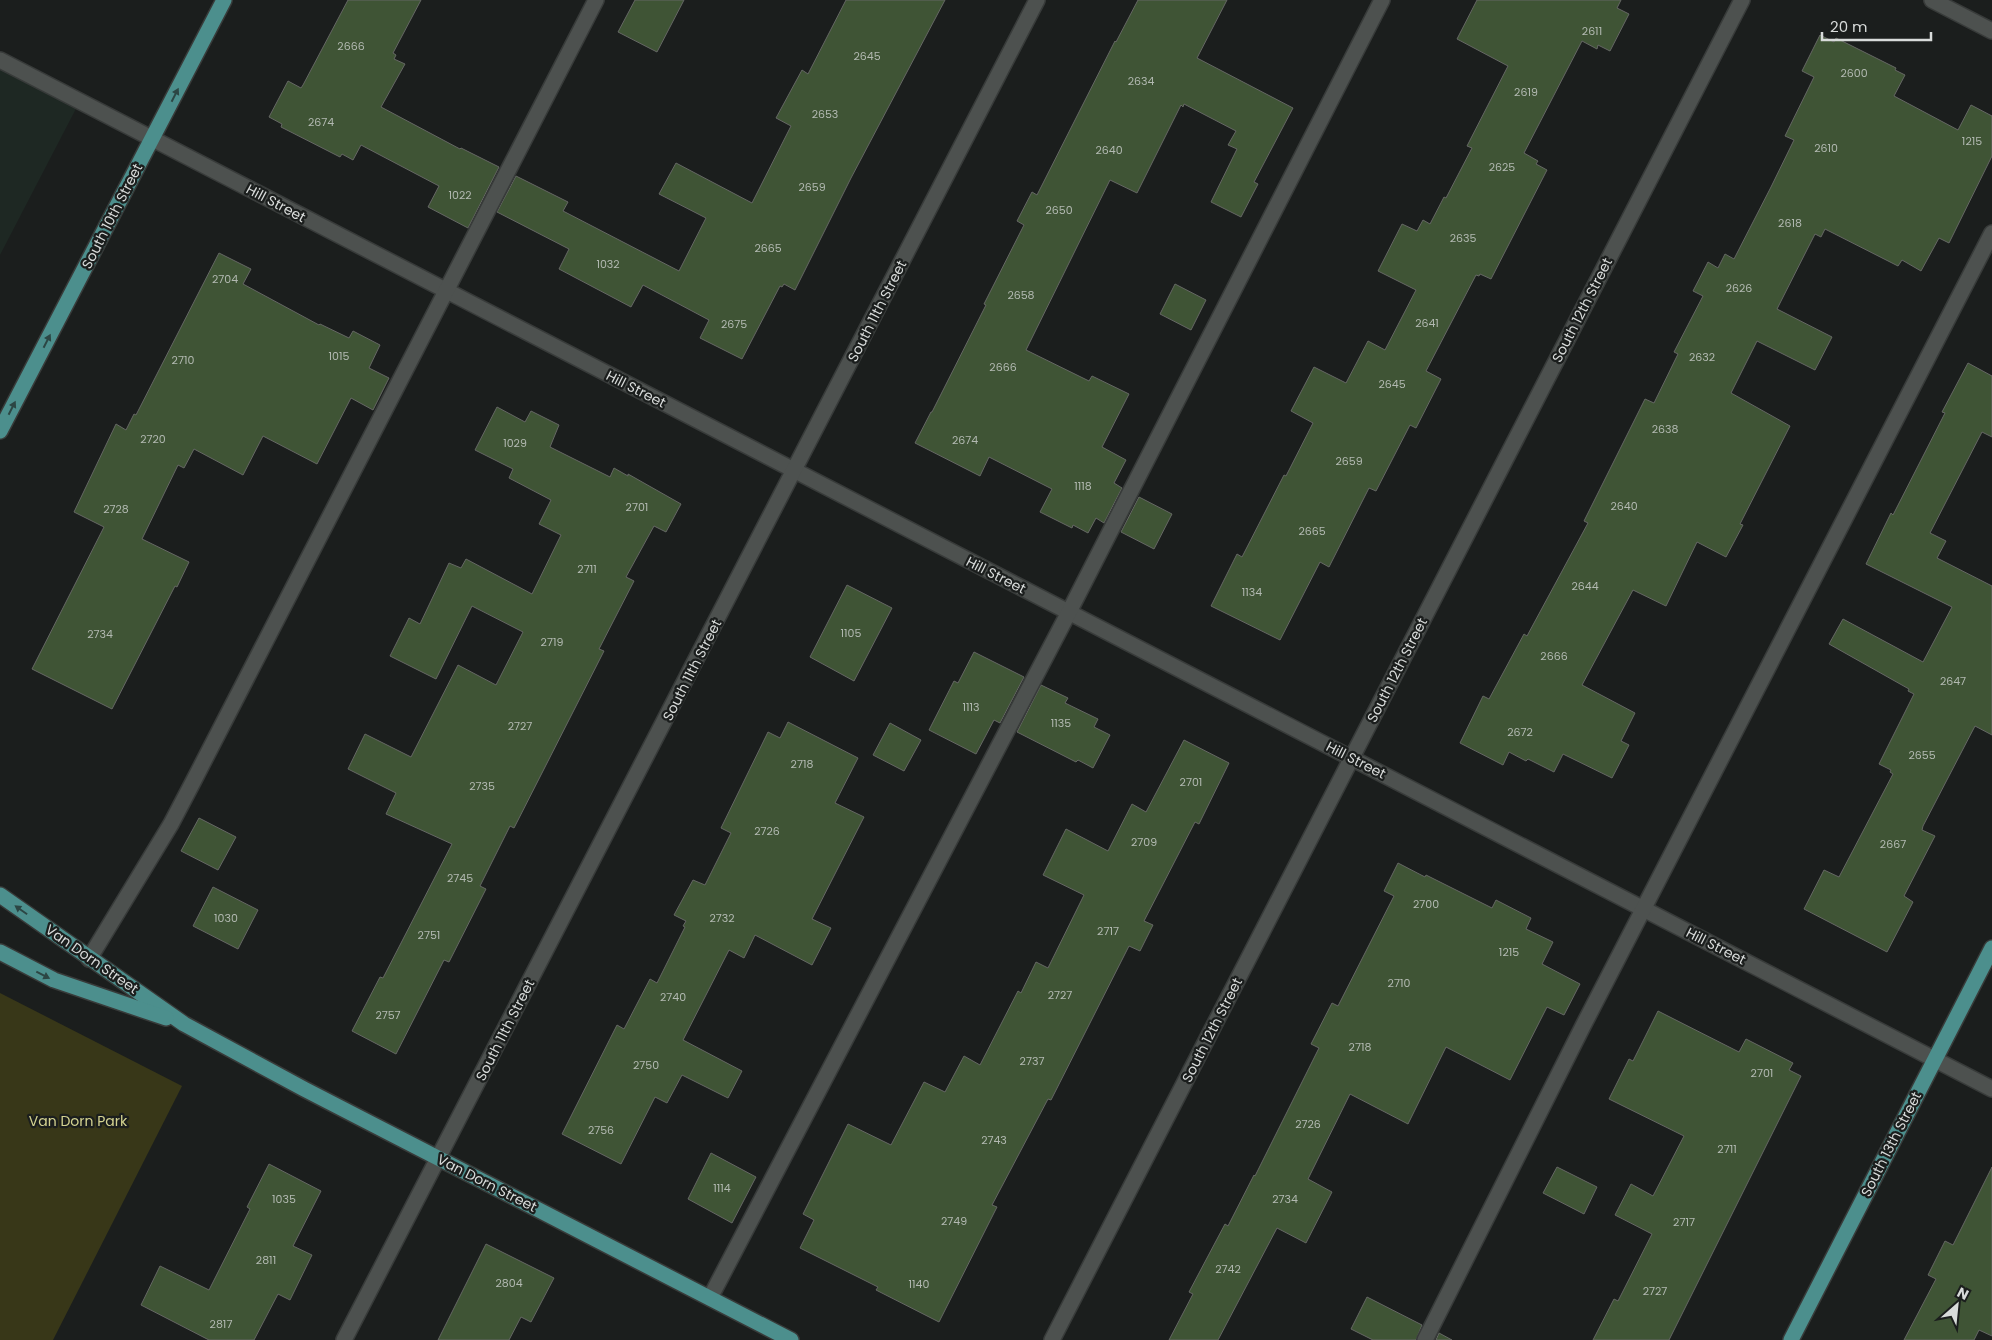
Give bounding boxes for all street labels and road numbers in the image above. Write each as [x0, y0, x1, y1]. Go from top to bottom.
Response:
street label: South 10th Street [77, 160, 147, 272]
street label: Hill Street [243, 179, 309, 227]
street label: South 12th Street [1547, 254, 1617, 366]
street label: South 11th Street [843, 257, 911, 365]
street label: Hill Street [603, 365, 669, 413]
street label: Hill Street [963, 551, 1029, 599]
street label: South 12th Street [1362, 614, 1432, 726]
street label: South 11th Street [658, 616, 726, 724]
street label: Hill Street [1323, 736, 1389, 784]
street label: Van Dorn Street [41, 919, 143, 999]
street label: Hill Street [1683, 922, 1749, 970]
street label: South 12th Street [1177, 974, 1247, 1086]
street label: South 11th Street [471, 976, 539, 1084]
street label: South 13th Street [1856, 1088, 1926, 1200]
street label: Van Dorn Street [434, 1149, 540, 1217]

